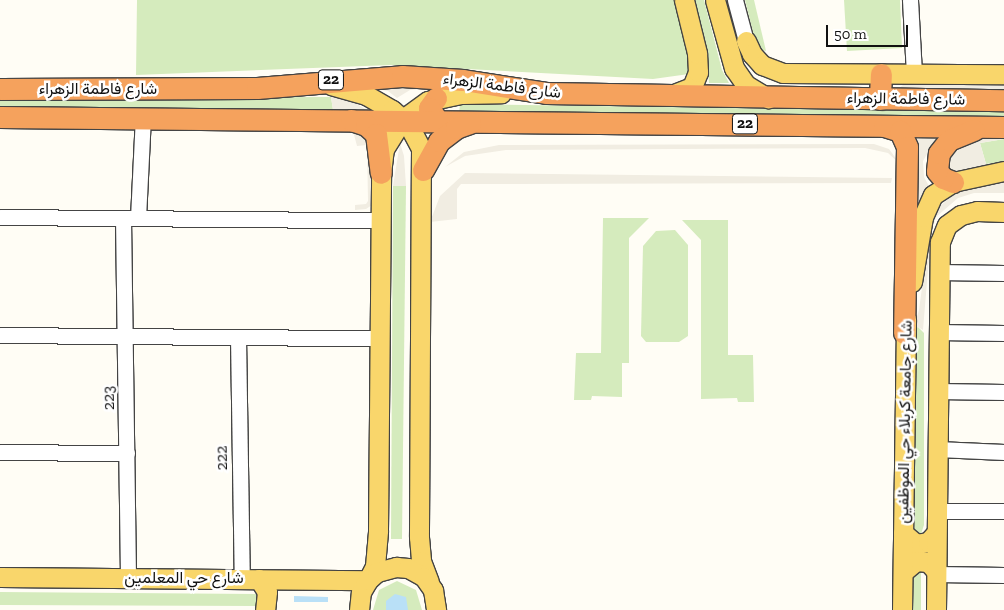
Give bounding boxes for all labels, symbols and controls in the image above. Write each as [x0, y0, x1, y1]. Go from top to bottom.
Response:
scale bar [829, 15, 912, 47]
text: 50 m [834, 25, 867, 43]
road number: 22 [317, 68, 345, 92]
street label: شارع فاطمة الزهراء [442, 69, 562, 103]
street label: شارع فاطمة الزهراء [39, 79, 157, 99]
street label: شارع فاطمة الزهراء [847, 88, 965, 110]
road number: 22 [731, 112, 759, 136]
street label: شارع جامعة كربلاء حي الموظفين [894, 320, 916, 524]
street label: 223 [99, 386, 119, 410]
street label: 222 [212, 445, 232, 471]
street label: شارع حي المعلمين [124, 568, 244, 588]

